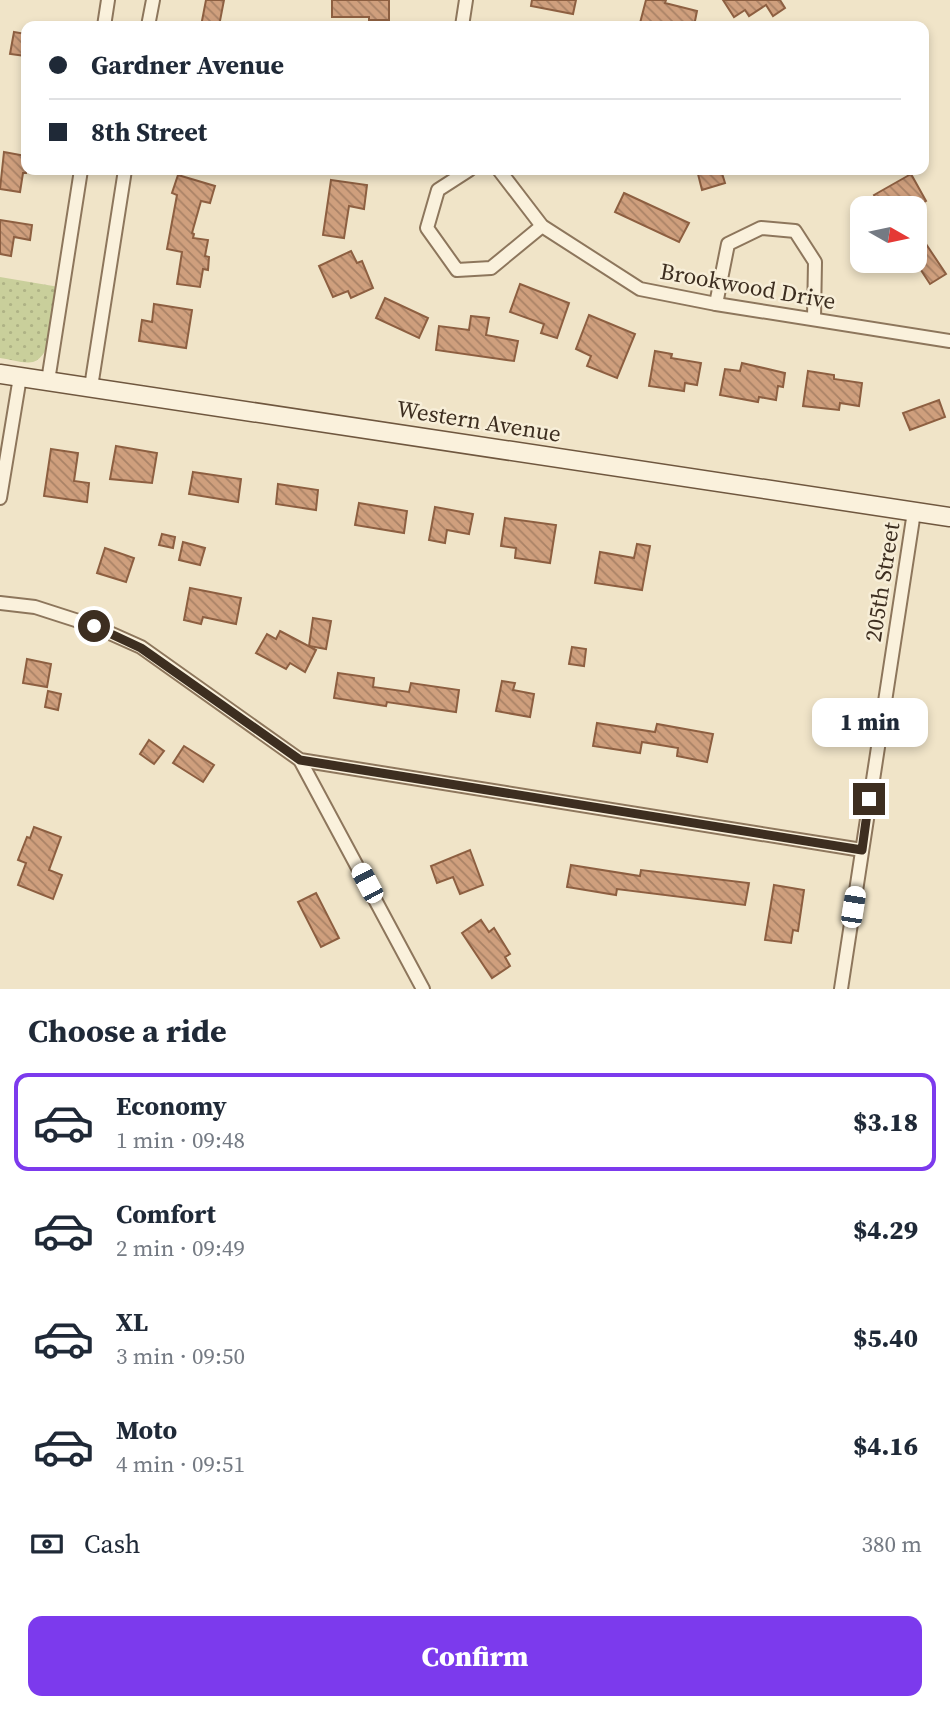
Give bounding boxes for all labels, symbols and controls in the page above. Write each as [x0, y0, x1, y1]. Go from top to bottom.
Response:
text: Gardner Avenue [91, 47, 284, 83]
text: 8th Street [91, 114, 207, 150]
north arrow [850, 196, 928, 273]
map controls [850, 196, 927, 273]
street label: Brookwood Drive [658, 255, 838, 317]
street label: Western Avenue [395, 392, 563, 450]
street label: 205th Street [857, 519, 907, 644]
route start [78, 610, 110, 642]
callout: 1 min [811, 698, 927, 746]
text: 1 min [840, 706, 900, 738]
route end [853, 783, 885, 815]
car [348, 860, 387, 906]
car [840, 885, 867, 929]
text: Choose a ride [28, 1009, 227, 1053]
text: Economy [116, 1088, 227, 1124]
icon: car [32, 1091, 95, 1154]
text: $3.18 [853, 1104, 918, 1140]
text: 1 min · 09:48 [116, 1124, 245, 1156]
text: Comfort [116, 1196, 216, 1232]
icon: car [32, 1199, 95, 1262]
text: $4.29 [853, 1212, 918, 1248]
text: 2 min · 09:49 [116, 1232, 245, 1264]
text: XL [116, 1304, 148, 1340]
icon: car [32, 1307, 95, 1370]
text: $5.40 [853, 1320, 918, 1356]
text: 3 min · 09:50 [116, 1340, 245, 1372]
text: Moto [116, 1412, 177, 1448]
icon: car [32, 1415, 95, 1478]
text: $4.16 [853, 1428, 918, 1464]
text: 4 min · 09:51 [116, 1448, 245, 1480]
icon: cash [28, 1525, 66, 1563]
text: Cash [84, 1526, 140, 1562]
text: 380 m [861, 1528, 922, 1560]
button: Confirm [28, 1616, 922, 1696]

